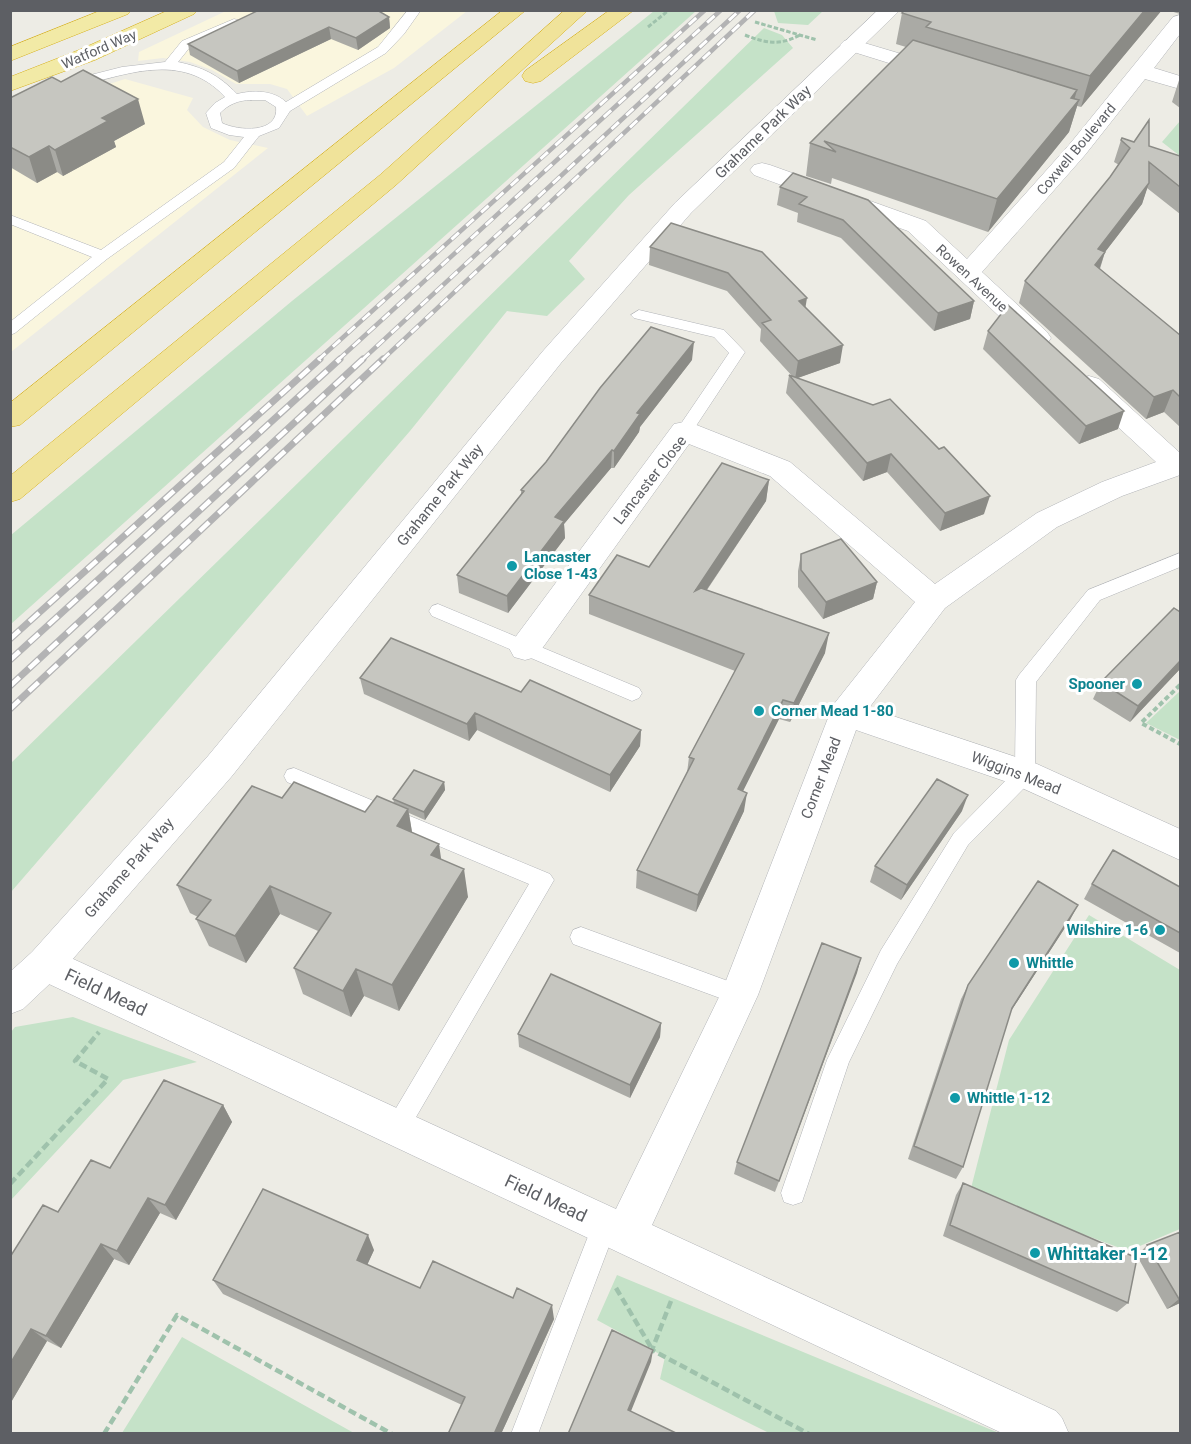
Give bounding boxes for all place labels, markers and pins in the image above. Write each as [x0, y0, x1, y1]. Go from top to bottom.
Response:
place label: Lancaster Close 1-43 [524, 548, 598, 583]
marker: Lancaster Close 1-43 [505, 559, 519, 573]
place label: Spooner [1068, 675, 1126, 693]
marker: Spooner [1130, 677, 1144, 691]
place label: Corner Mead 1-80 [771, 702, 894, 720]
marker: Corner Mead 1-80 [752, 704, 766, 718]
place label: Wilshire 1-6 [1067, 921, 1148, 939]
marker: Wilshire 1-6 [1153, 923, 1167, 937]
place label: Whittle [1026, 954, 1074, 972]
marker: Whittle [1007, 956, 1021, 970]
place label: Whittle 1-12 [967, 1089, 1051, 1107]
marker: Whittle 1-12 [948, 1091, 962, 1105]
place label: Whittaker 1-12 [1047, 1243, 1168, 1264]
marker: Whittaker 1-12 [1028, 1246, 1042, 1260]

